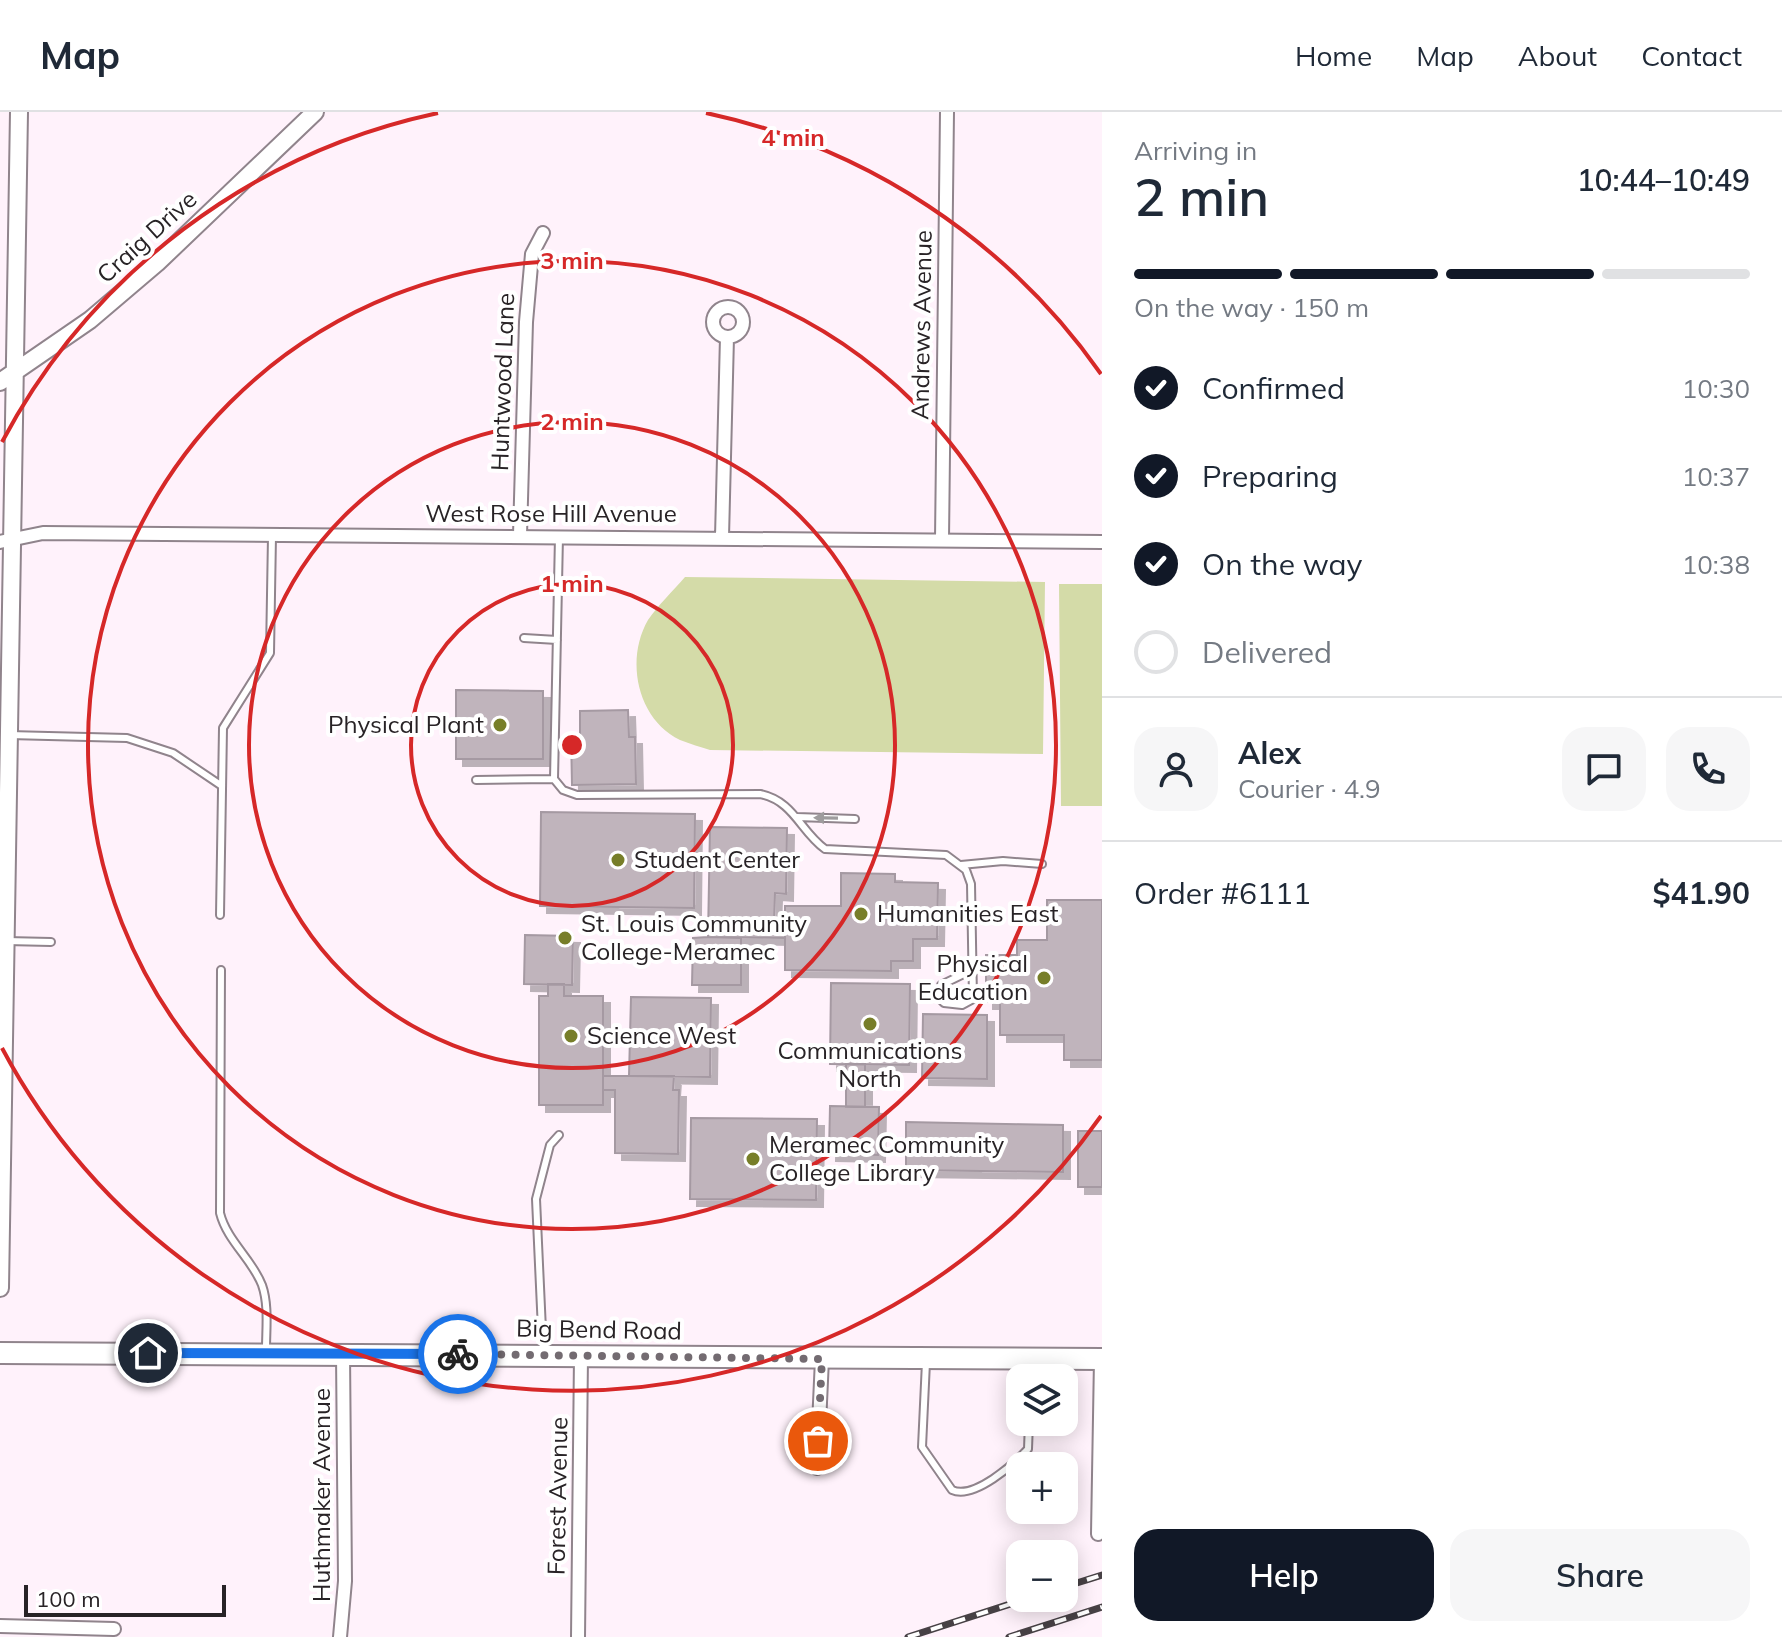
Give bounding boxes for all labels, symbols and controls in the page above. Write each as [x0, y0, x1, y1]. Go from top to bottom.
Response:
text: Map [40, 31, 120, 79]
text: Home [1295, 38, 1372, 73]
text: Map [1416, 38, 1474, 73]
text: About [1518, 38, 1597, 73]
text: Contact [1641, 38, 1742, 73]
text: 4 min [761, 122, 825, 152]
text: Arriving in [1134, 134, 1257, 167]
text: 10:44–10:49 [1577, 161, 1750, 199]
text: 2 min [1134, 164, 1269, 229]
street label: Craig Drive [90, 184, 202, 289]
street label: Andrews Avenue [904, 230, 938, 420]
text: 3 min [540, 245, 604, 275]
text: On the way · 150 m [1134, 291, 1369, 324]
street label: Huntwood Lane [484, 292, 520, 472]
icon: check [1134, 366, 1178, 410]
text: Confirmed [1202, 369, 1345, 407]
text: 10:30 [1682, 372, 1750, 405]
text: 2 min [540, 406, 604, 436]
icon: check [1134, 454, 1178, 498]
text: Preparing [1202, 457, 1338, 495]
text: 10:37 [1682, 460, 1750, 493]
street label: West Rose Hill Avenue [425, 498, 677, 528]
icon: check [1134, 542, 1178, 586]
text: On the way [1202, 545, 1362, 583]
text: 10:38 [1682, 548, 1750, 581]
text: 1 min [540, 568, 604, 598]
text: Delivered [1202, 633, 1332, 671]
place label: Physical Plant [328, 709, 484, 739]
marker: Physical Plant [491, 716, 509, 734]
button: person [1134, 727, 1218, 811]
button: chat [1562, 727, 1646, 811]
button: phone [1666, 727, 1750, 811]
centre of rings [558, 731, 586, 759]
text: Alex [1238, 734, 1301, 772]
text: Courier · 4.9 [1238, 772, 1381, 805]
one-way arrow [813, 812, 838, 824]
place label: Student Center [634, 844, 800, 874]
marker: Student Center [609, 851, 627, 869]
text: Order #6111 [1134, 874, 1311, 912]
text: $41.90 [1653, 874, 1750, 912]
place label: Humanities East [877, 898, 1058, 928]
marker: Humanities East [852, 905, 870, 923]
place label: St. Louis Community College-Meramec [581, 908, 807, 966]
marker: St. Louis Community College-Meramec [556, 929, 574, 947]
place label: Physical Education [918, 948, 1028, 1006]
marker: Physical Education [1035, 969, 1053, 987]
marker: Communications North [861, 1015, 879, 1033]
place label: Science West [587, 1020, 736, 1050]
marker: Science West [562, 1027, 580, 1045]
place label: Communications North [777, 1035, 963, 1093]
place label: Meramec Community College Library [769, 1129, 1005, 1187]
marker: Meramec Community College Library [744, 1150, 762, 1168]
street label: Big Bend Road [516, 1313, 682, 1345]
courier [418, 1314, 498, 1394]
pin [114, 1319, 182, 1387]
icon: home [126, 1331, 170, 1375]
icon: bike [436, 1332, 480, 1376]
map controls [1006, 1364, 1078, 1612]
button: layers [1006, 1364, 1078, 1436]
street label: Huthmaker Avenue [306, 1388, 336, 1602]
pin [784, 1407, 852, 1475]
street label: Forest Avenue [541, 1417, 573, 1575]
icon: bag [796, 1419, 840, 1463]
button: + [1006, 1452, 1078, 1524]
button: Help [1134, 1529, 1434, 1621]
button: Share [1450, 1529, 1750, 1621]
button: − [1006, 1540, 1078, 1612]
scale bar [24, 1581, 226, 1617]
text: 100 m [36, 1585, 101, 1613]

